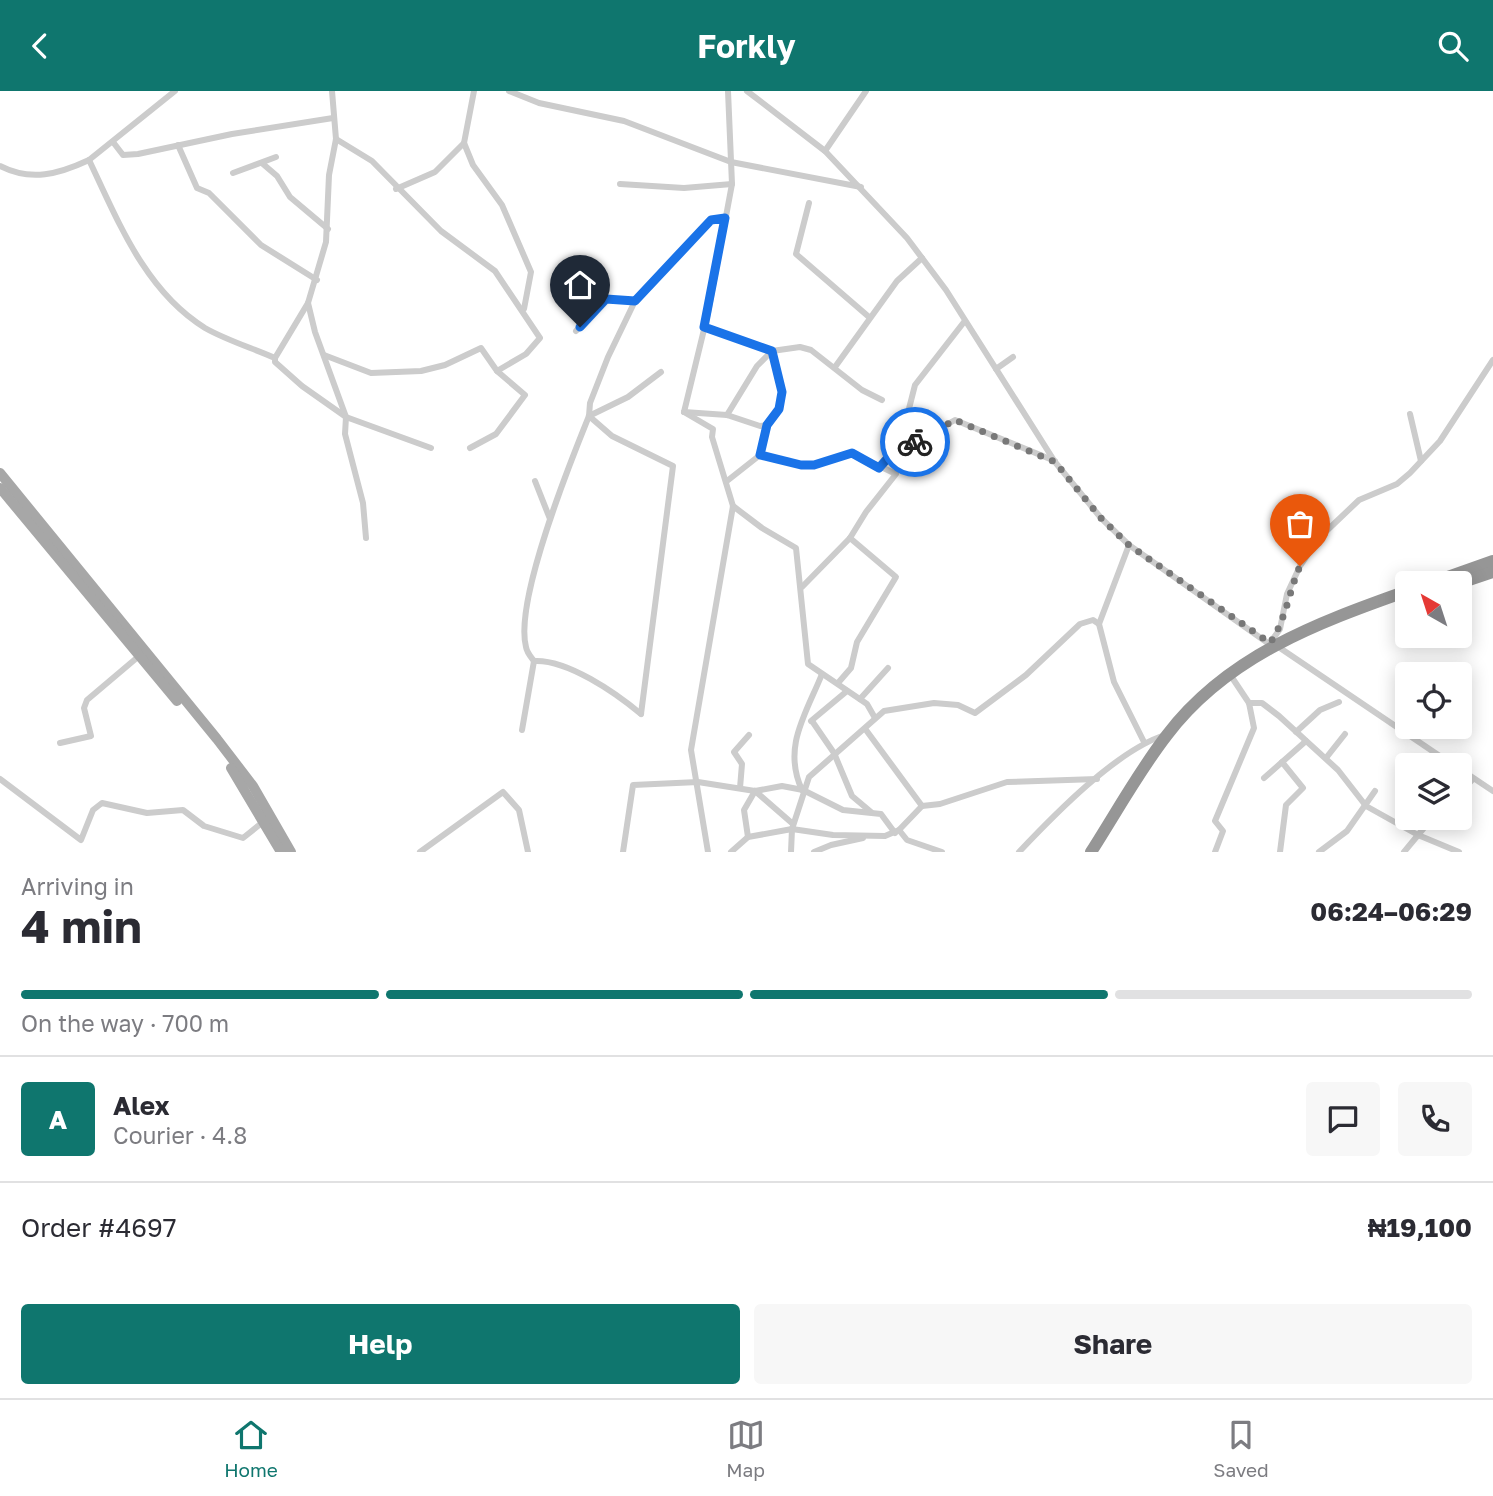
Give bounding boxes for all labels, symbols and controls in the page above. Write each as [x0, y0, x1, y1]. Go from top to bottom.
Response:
icon: back [21, 27, 59, 65]
text: Forkly [697, 27, 796, 65]
icon: search [1434, 27, 1472, 65]
pin [550, 255, 610, 327]
icon: home [561, 266, 599, 304]
courier [880, 407, 950, 477]
icon: bike [896, 423, 934, 461]
pin [1270, 494, 1330, 566]
icon: bag [1281, 505, 1319, 543]
north arrow [1395, 571, 1472, 647]
map controls [1395, 571, 1472, 830]
button: locate [1395, 662, 1472, 739]
button: layers [1395, 753, 1472, 830]
text: Arriving in [21, 872, 134, 900]
text: 06:24–06:29 [1310, 896, 1472, 927]
text: 4 min [21, 898, 142, 953]
text: On the way · 700 m [21, 1009, 229, 1037]
button: chat [1306, 1082, 1380, 1156]
button: phone [1398, 1082, 1472, 1156]
text: Alex [113, 1090, 170, 1121]
text: A [49, 1104, 67, 1135]
text: Courier · 4.8 [113, 1121, 247, 1149]
text: Order #4697 [21, 1212, 177, 1243]
text: ₦19,100 [1368, 1212, 1472, 1243]
button: Help [21, 1304, 740, 1384]
button: Share [754, 1304, 1472, 1384]
tab: Home [224, 1416, 278, 1481]
tab: Map [726, 1416, 765, 1481]
tab: Saved [1213, 1416, 1269, 1481]

